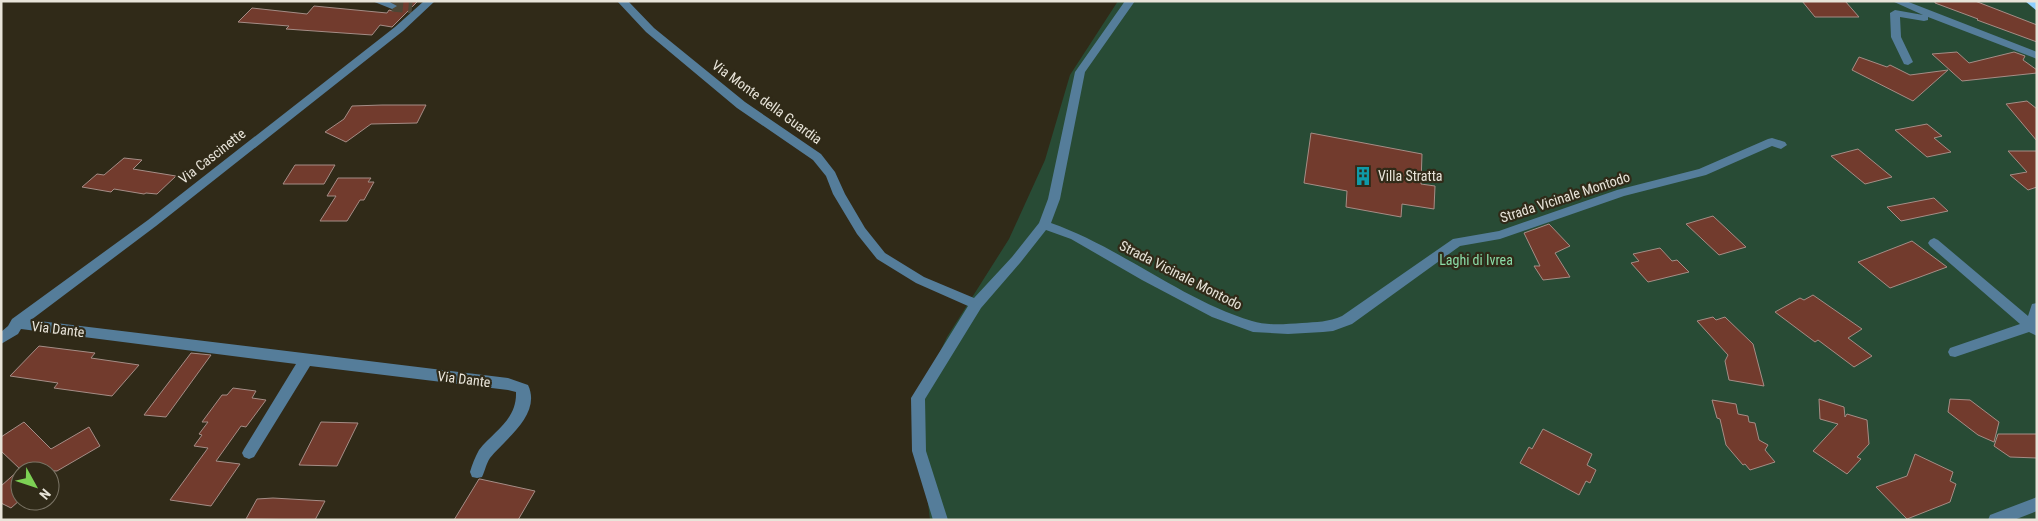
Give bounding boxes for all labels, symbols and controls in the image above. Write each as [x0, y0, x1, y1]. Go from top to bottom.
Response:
street label: Via Monte della Guardia [709, 57, 825, 147]
street label: Via Cascinette [176, 125, 249, 187]
building icon: Villa Stratta [1352, 165, 1374, 187]
place label: Villa Stratta [1378, 168, 1443, 184]
street label: Strada Vicinale Montodo [1498, 168, 1632, 226]
street label: Strada Vicinale Montodo [1117, 237, 1245, 313]
park label: Laghi di Ivrea [1439, 252, 1513, 268]
street label: Via Dante [31, 318, 86, 340]
street label: Via Dante [437, 368, 492, 390]
north arrow [10, 461, 60, 511]
text: N [36, 486, 54, 503]

